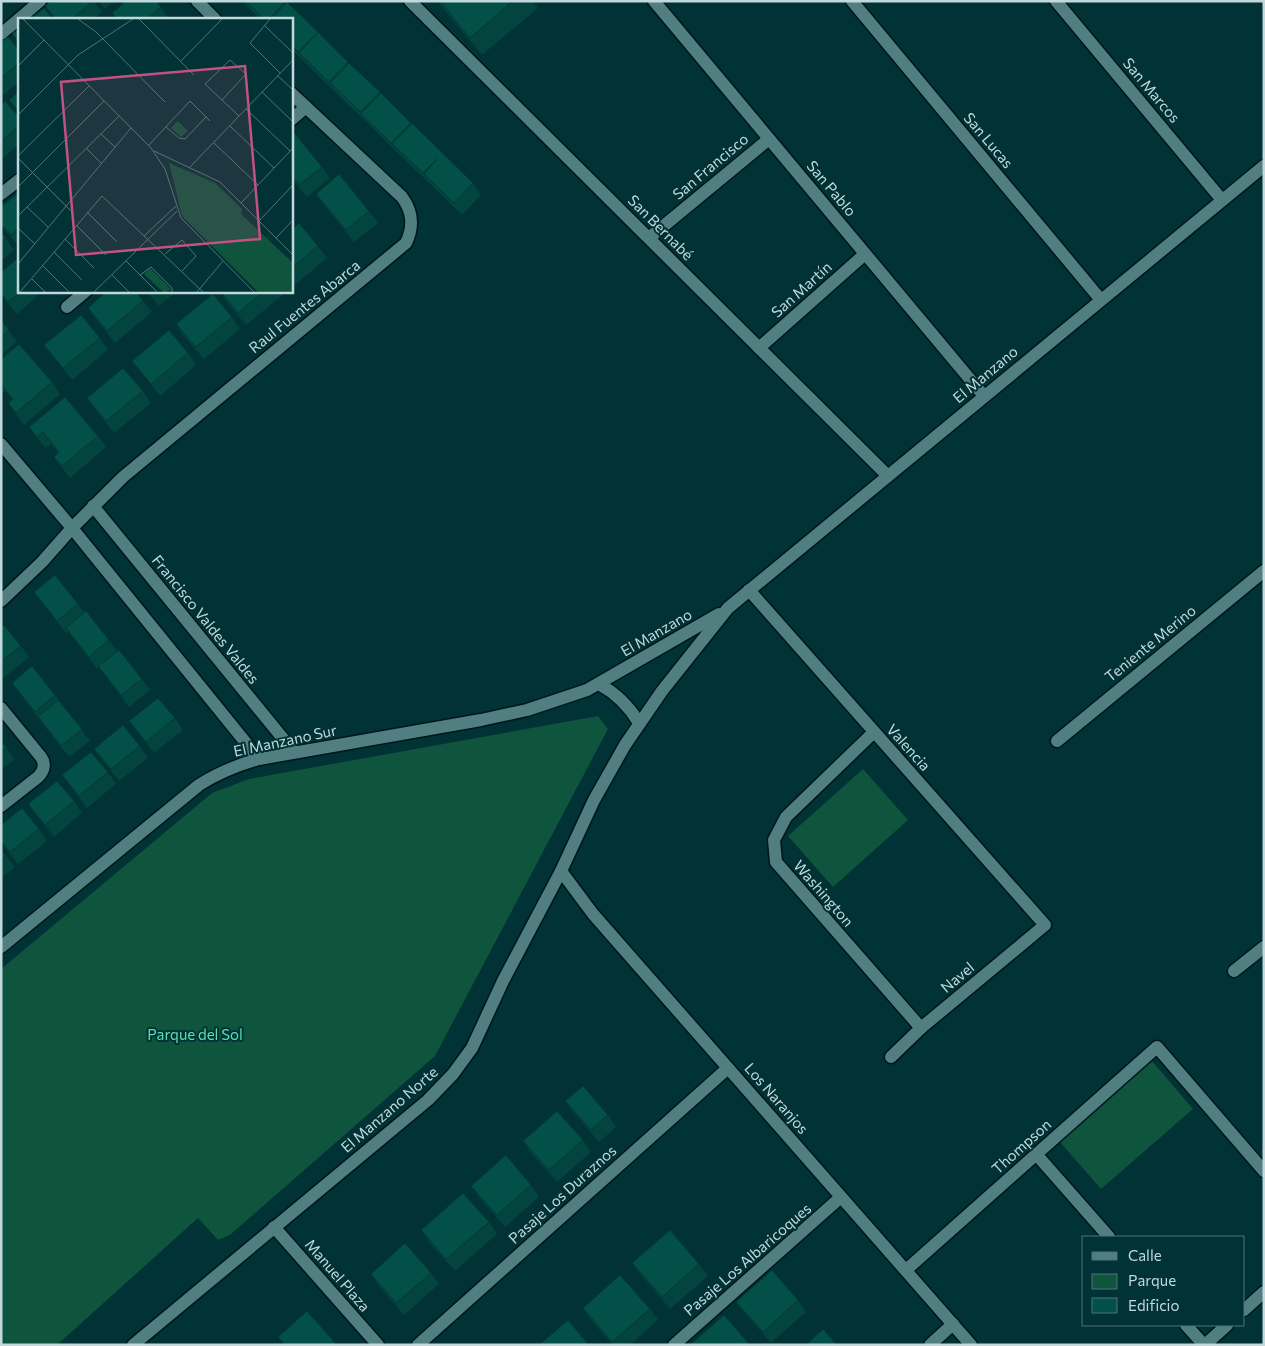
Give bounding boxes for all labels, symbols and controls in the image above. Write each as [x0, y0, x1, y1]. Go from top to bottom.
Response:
inset map [18, 18, 292, 292]
street label: San Marcos [1120, 54, 1184, 126]
street label: San Lucas [961, 108, 1018, 172]
street label: San Francisco [668, 129, 752, 203]
street label: San Pablo [804, 157, 860, 219]
street label: San Bernabé [625, 191, 697, 263]
street label: Raul Fuentes Abarca [245, 256, 363, 356]
street label: San Martín [767, 257, 835, 321]
street label: El Manzano [949, 342, 1021, 406]
street label: Francisco Valdes Valdes [149, 551, 263, 687]
street label: Teniente Merino [1101, 601, 1199, 685]
street label: El Manzano [617, 604, 695, 660]
street label: El Manzano Sur [232, 720, 338, 760]
street label: Valencia [883, 720, 935, 774]
street label: Washington [790, 856, 858, 930]
street label: Navel [937, 958, 977, 996]
park label: Parque del Sol [147, 1025, 243, 1043]
street label: Los Naranjos [741, 1059, 813, 1137]
street label: El Manzano Norte [337, 1062, 441, 1156]
street label: Thompson [988, 1115, 1054, 1177]
street label: Pasaje Los Duraznos [505, 1141, 620, 1247]
street label: Pasaje Los Albaricoques [680, 1199, 814, 1319]
street label: Manuel Plaza [302, 1235, 374, 1315]
legend [1082, 1236, 1245, 1326]
text: Calle [1128, 1246, 1162, 1264]
text: Parque [1128, 1271, 1176, 1289]
text: Edificio [1128, 1296, 1179, 1314]

